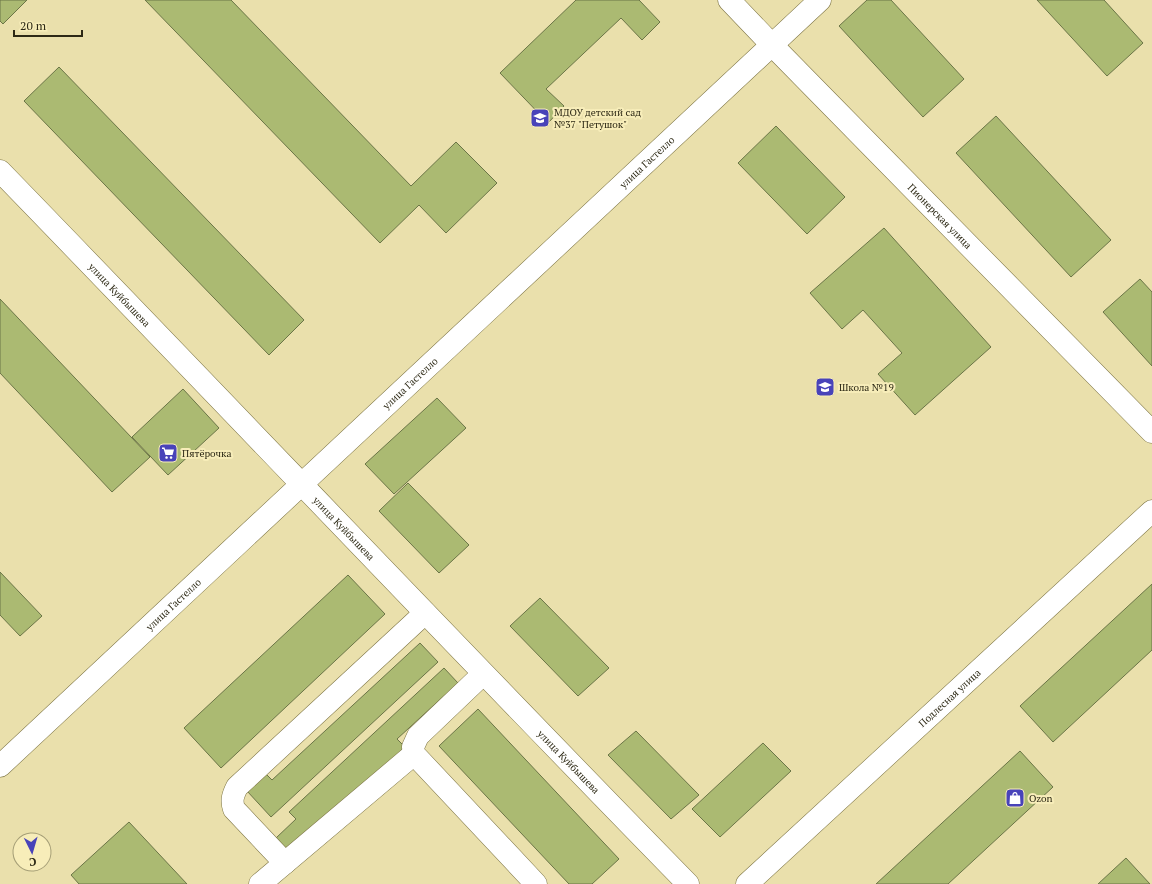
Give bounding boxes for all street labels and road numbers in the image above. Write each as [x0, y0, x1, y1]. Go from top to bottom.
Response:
street label: улица Гастелло [616, 133, 678, 192]
street label: Пионерская улица [905, 181, 974, 252]
street label: улица Куйбышева [85, 260, 153, 330]
street label: улица Гастелло [379, 354, 441, 413]
street label: улица Куйбышева [309, 493, 377, 563]
street label: улица Гастелло [143, 575, 204, 634]
street label: Подлесная улица [916, 666, 983, 730]
street label: улица Куйбышева [534, 727, 602, 797]

